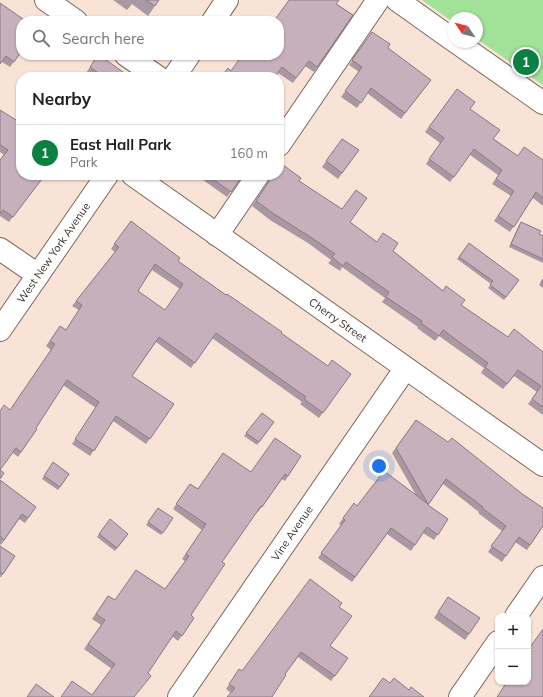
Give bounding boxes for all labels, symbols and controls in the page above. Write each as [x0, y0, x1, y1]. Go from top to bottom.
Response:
north arrow [447, 12, 483, 48]
search box [16, 16, 284, 60]
icon: search [30, 27, 52, 49]
text: Search here [62, 29, 144, 48]
pin: 1 [513, 47, 539, 77]
text: Nearby [32, 88, 91, 109]
text: East Hall Park [70, 135, 171, 154]
text: 1 [41, 145, 49, 161]
text: 160 m [230, 145, 268, 161]
text: Park [70, 154, 97, 170]
street label: West New York Avenue [14, 200, 93, 306]
street label: Cherry Street [306, 295, 370, 345]
your location [369, 456, 389, 476]
street label: Vine Avenue [268, 503, 316, 563]
map controls [495, 613, 531, 685]
button: + [495, 613, 531, 649]
button: − [495, 649, 531, 685]

